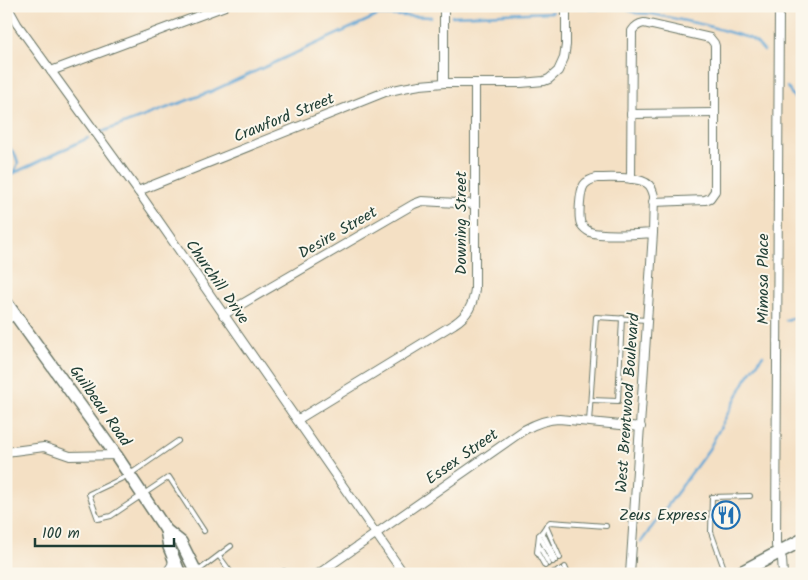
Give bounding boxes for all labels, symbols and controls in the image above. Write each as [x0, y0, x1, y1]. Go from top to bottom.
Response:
street label: Crawford Street [230, 86, 339, 150]
street label: Downing Street [449, 170, 474, 275]
street label: Desire Street [294, 200, 383, 266]
street label: Mimosa Place [751, 233, 776, 325]
street label: Churchill Drive [179, 235, 255, 329]
street label: West Brentwood Boulevard [609, 311, 647, 494]
street label: Guilbeau Road [63, 360, 138, 453]
street label: Essex Street [420, 422, 504, 491]
restaurant icon: Zeus Express [711, 500, 741, 530]
place label: Zeus Express [619, 503, 707, 528]
scale bar [35, 515, 174, 547]
text: 100 m [42, 522, 80, 546]

